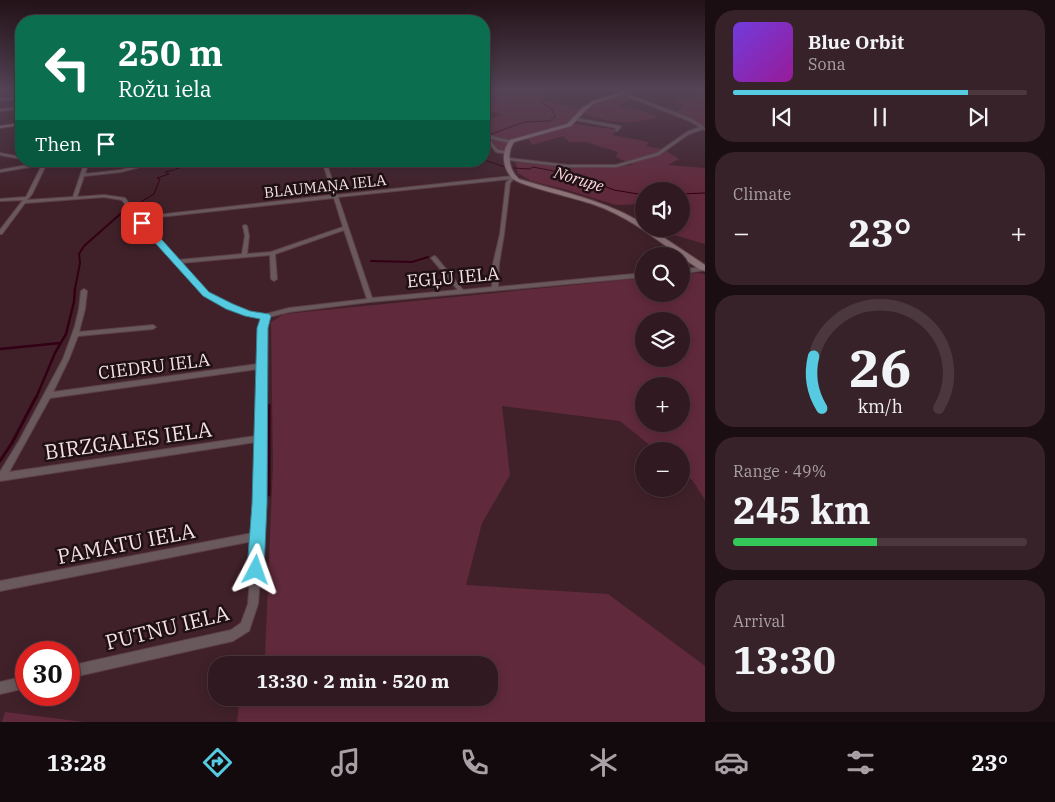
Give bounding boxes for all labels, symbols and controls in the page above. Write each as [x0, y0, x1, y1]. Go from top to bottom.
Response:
text: 250 m [118, 30, 223, 76]
text: Blue Orbit [808, 30, 904, 54]
icon: left [35, 35, 100, 100]
text: Sona [808, 54, 845, 74]
text: Rožu iela [118, 74, 212, 103]
icon: previous [768, 103, 796, 131]
icon: pause [866, 103, 894, 131]
icon: next [964, 103, 992, 131]
icon: arrive [92, 130, 120, 158]
text: Then [35, 132, 82, 156]
water label: Norupe [551, 162, 606, 196]
street label: BLAUMAŅA IELA [263, 170, 388, 202]
map controls [635, 182, 690, 497]
button: sound [635, 182, 690, 237]
text: Climate [733, 184, 791, 204]
pin [121, 202, 163, 244]
text: 23° [848, 208, 912, 257]
icon: arrive [128, 209, 156, 237]
text: − [733, 214, 750, 251]
text: + [1010, 214, 1027, 251]
button: search [635, 247, 690, 302]
street label: EGĻU IELA [406, 261, 501, 293]
button: layers [635, 312, 690, 367]
text: 26 [849, 334, 911, 401]
street label: CIEDRU IELA [97, 348, 212, 384]
button: + [635, 377, 690, 432]
text: km/h [857, 395, 903, 418]
street label: BIRZGALES IELA [42, 414, 214, 466]
button: − [635, 442, 690, 497]
text: Range · 49% [733, 461, 826, 481]
text: 245 km [733, 485, 871, 534]
street label: PAMATU IELA [55, 516, 198, 570]
position arrow [229, 543, 281, 595]
street label: PUTNU IELA [102, 598, 232, 656]
text: Arrival [733, 611, 785, 631]
text: 13:30 [733, 635, 836, 684]
speed limit sign: 30 [15, 641, 80, 706]
text: 13:30 · 2 min · 520 m [257, 669, 449, 693]
icon: directions [200, 745, 235, 780]
icon: music [328, 745, 363, 780]
icon: phone [457, 745, 492, 780]
icon: climate [586, 745, 621, 780]
icon: car [714, 745, 749, 780]
icon: filters [843, 745, 878, 780]
text: 13:28 [47, 748, 106, 777]
text: 23° [971, 748, 1008, 777]

